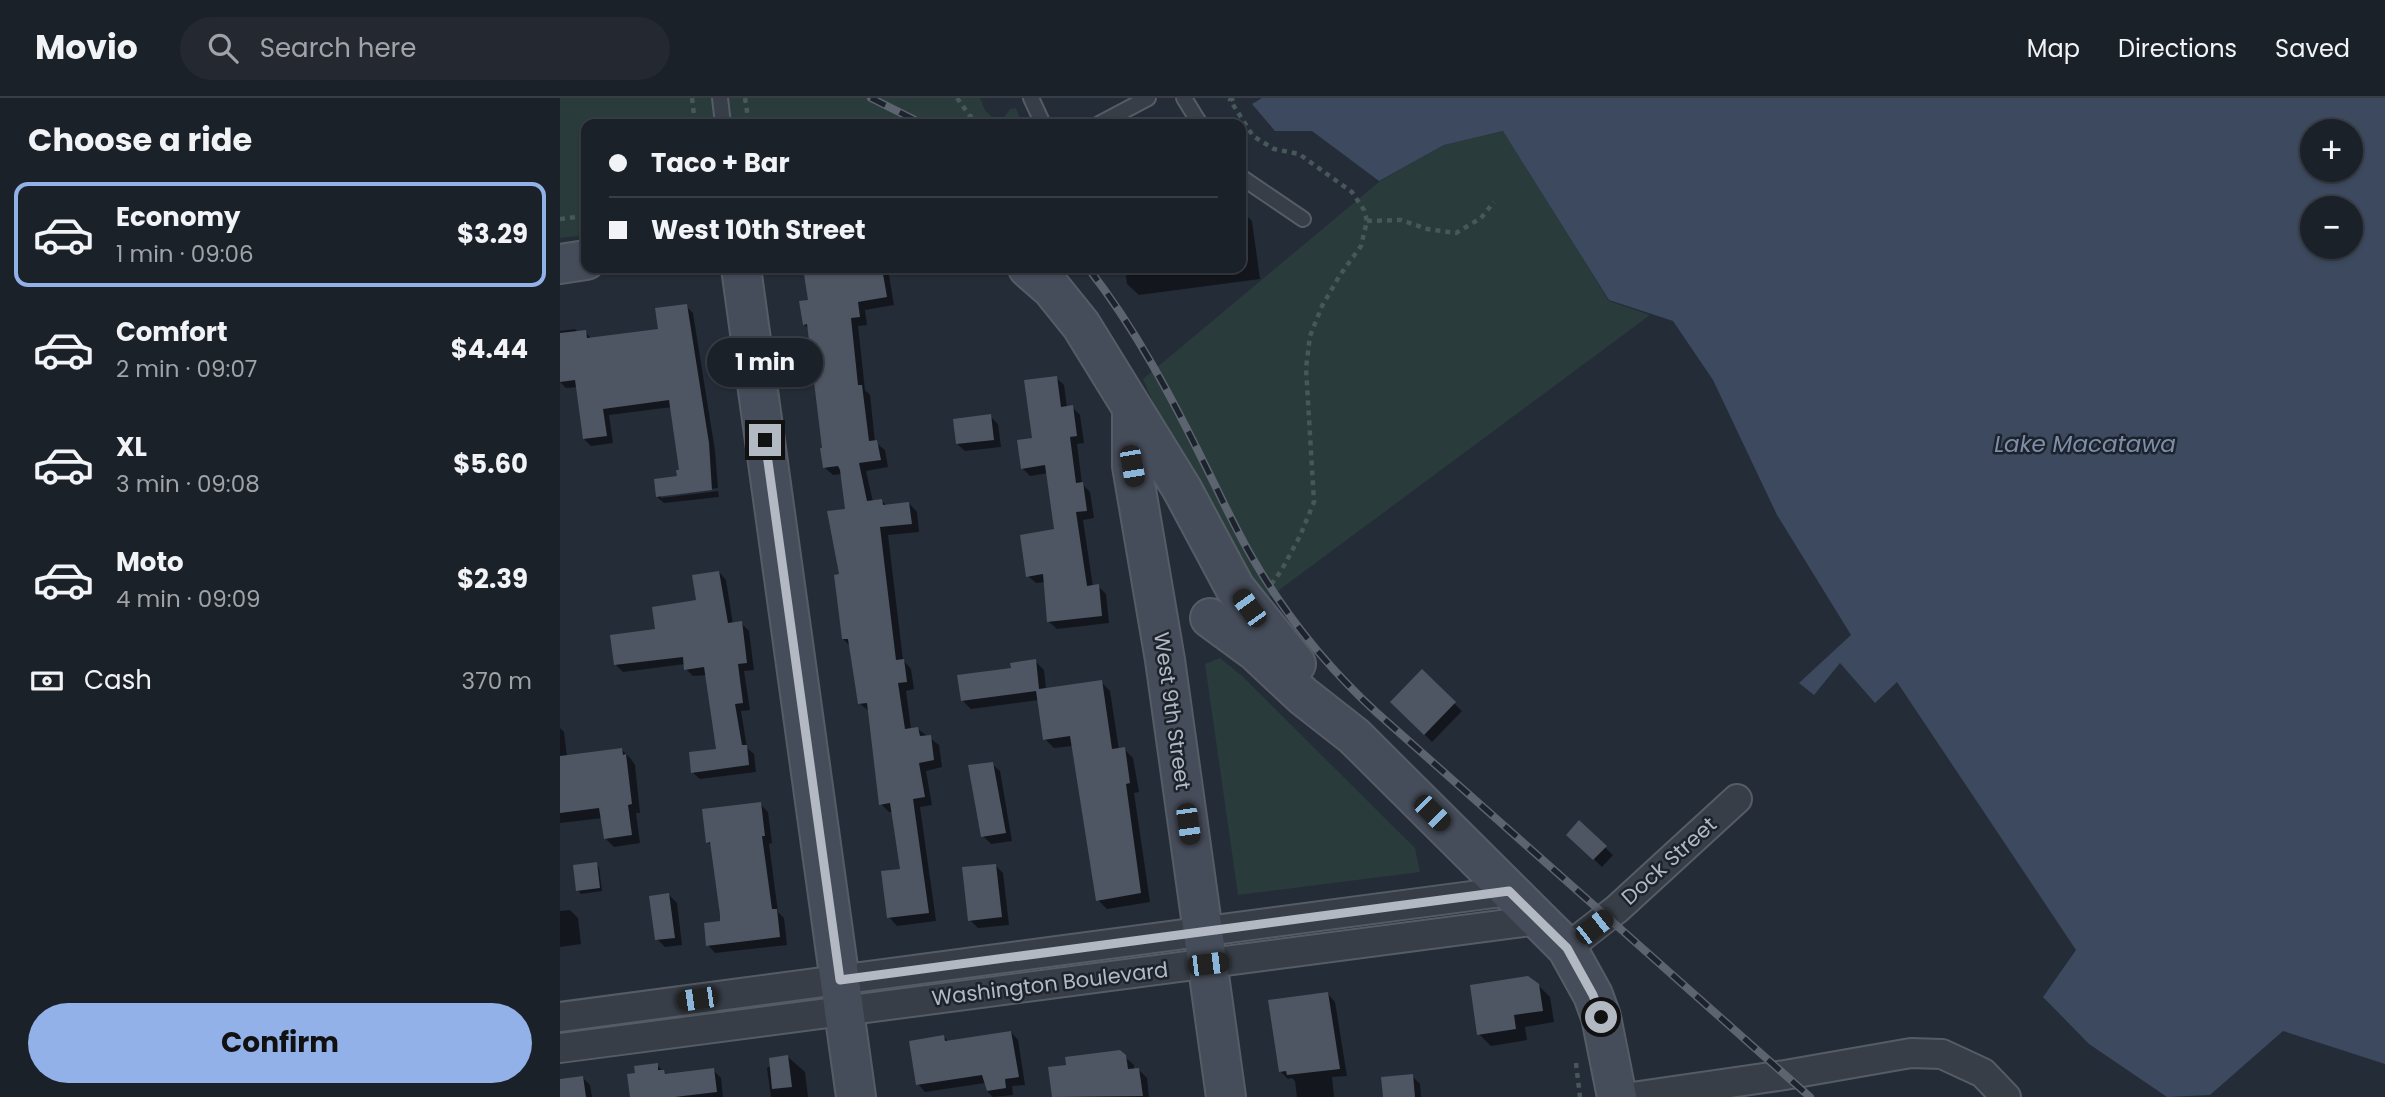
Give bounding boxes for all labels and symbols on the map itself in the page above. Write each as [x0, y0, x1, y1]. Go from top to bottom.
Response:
callout: 1 min [707, 338, 823, 388]
route end [749, 424, 781, 456]
water label: Lake Macatawa [1994, 428, 2176, 460]
car [1119, 443, 1146, 489]
car [1229, 585, 1270, 631]
street label: West 9th Street [1147, 630, 1198, 792]
car [1410, 791, 1455, 835]
car [1175, 802, 1202, 846]
street label: Dock Street [1615, 810, 1723, 911]
car [1571, 906, 1618, 948]
car [1186, 951, 1231, 977]
street label: Washington Boulevard [930, 955, 1170, 1012]
car [675, 986, 720, 1012]
route start [1585, 1001, 1617, 1033]

